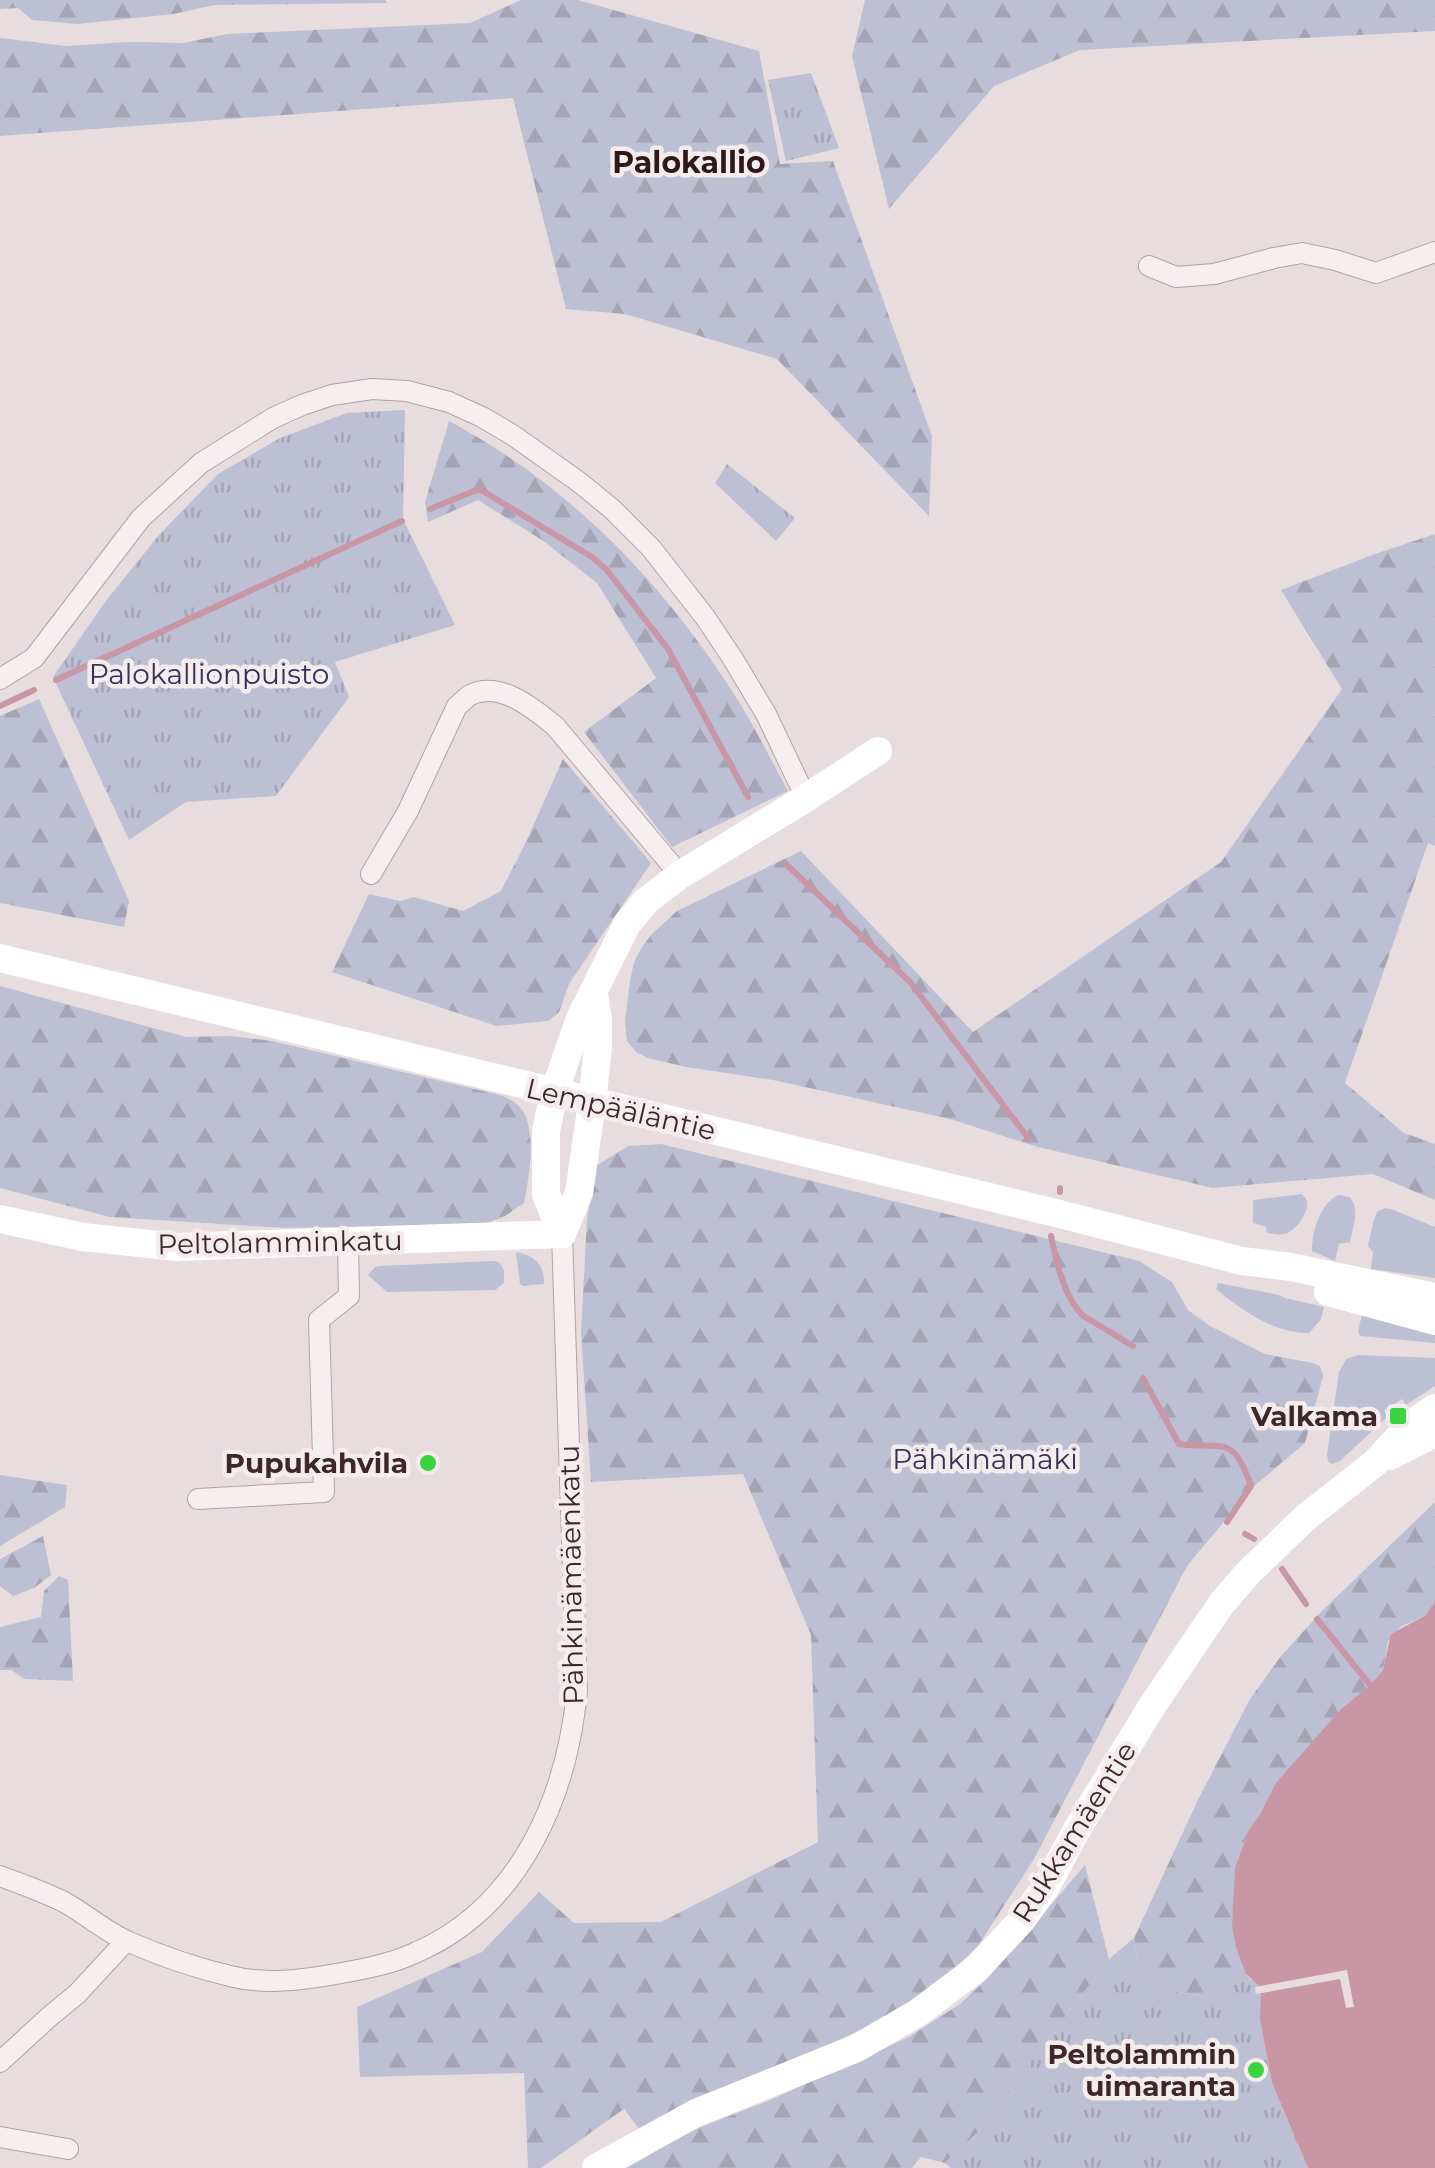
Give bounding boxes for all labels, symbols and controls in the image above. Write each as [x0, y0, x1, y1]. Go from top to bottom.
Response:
district label: Palokallio [612, 144, 766, 181]
park label: Palokallionpuisto [89, 657, 329, 691]
street label: Lempääläntie [523, 1071, 719, 1147]
street label: Peltolamminkatu [157, 1223, 403, 1261]
place label: Valkama [1250, 1399, 1378, 1433]
marker: Valkama [1387, 1405, 1409, 1427]
park label: Pähkinämäki [892, 1442, 1078, 1476]
street label: Pähkinämäenkatu [552, 1445, 590, 1705]
place label: Pupukahvila [224, 1446, 408, 1480]
marker: Pupukahvila [417, 1452, 439, 1474]
street label: Rukkamäentie [1005, 1735, 1143, 1929]
place label: Peltolammin uimaranta [1047, 2037, 1236, 2103]
marker: Peltolammin uimaranta [1245, 2059, 1267, 2081]

